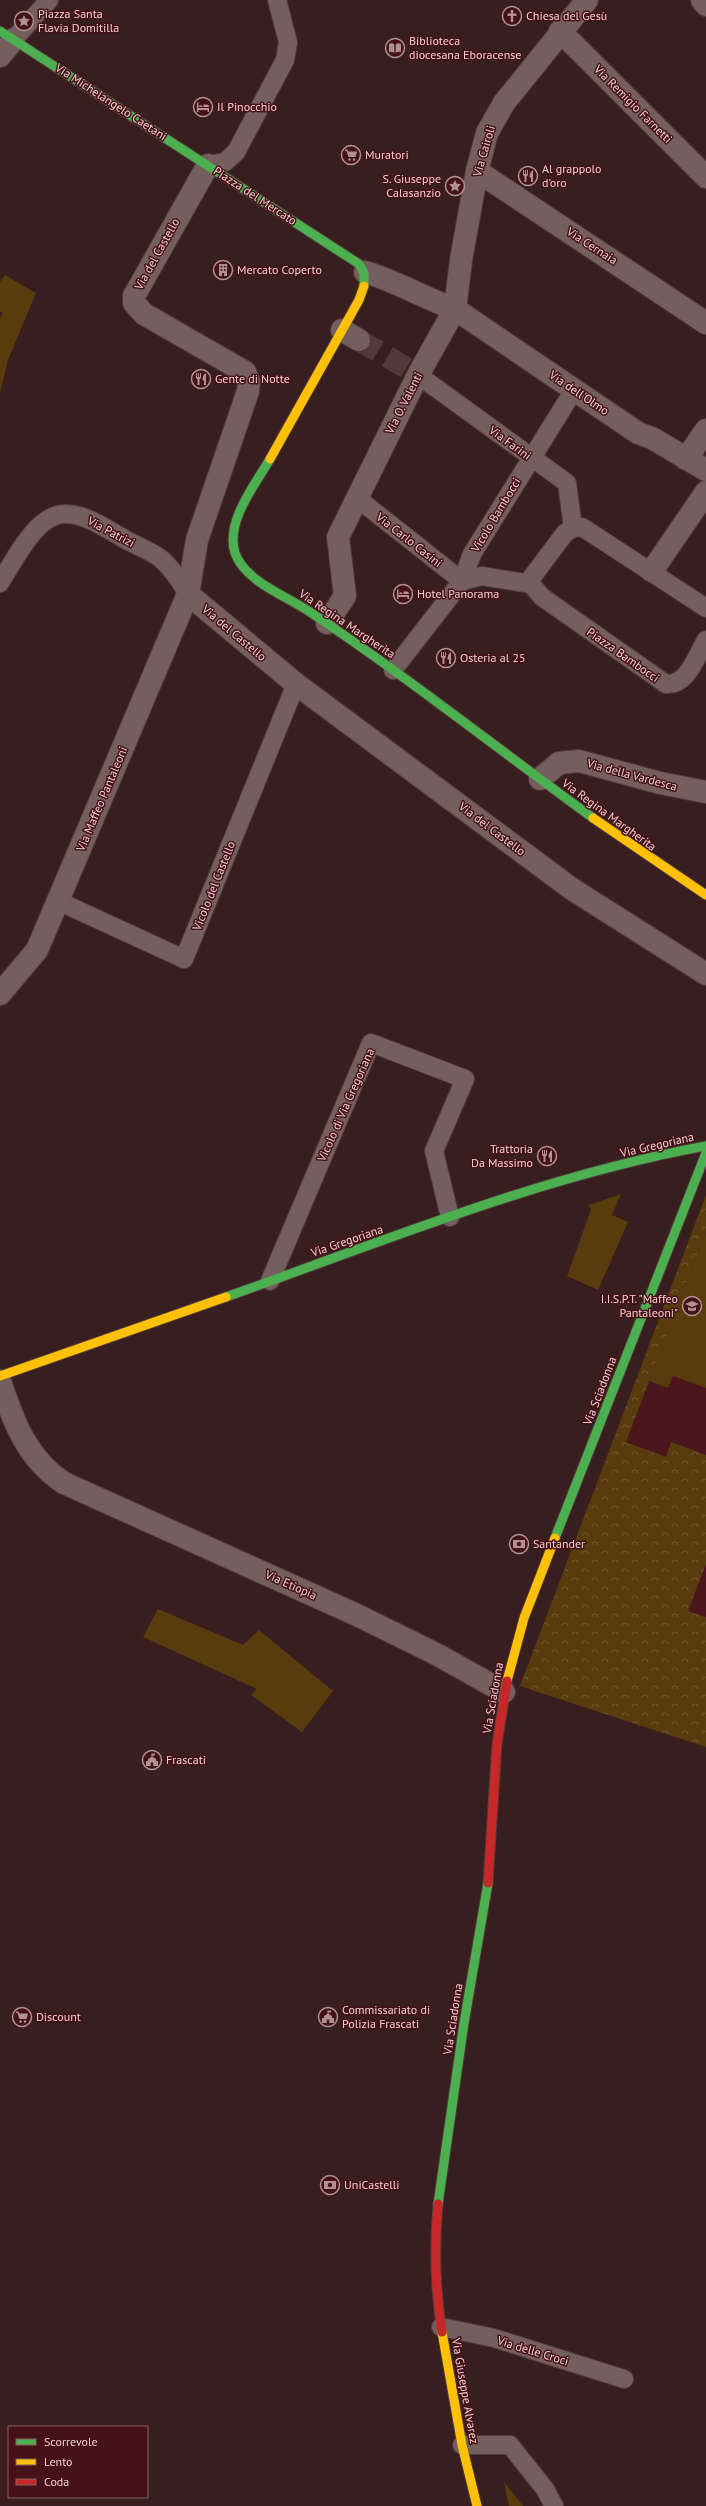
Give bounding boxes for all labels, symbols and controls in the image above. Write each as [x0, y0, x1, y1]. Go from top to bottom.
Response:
church icon: Chiesa del Gesù [501, 5, 523, 27]
place label: Piazza Santa Flavia Domitilla [38, 6, 119, 35]
place label: Chiesa del Gesù [526, 8, 607, 23]
place icon: Piazza Santa Flavia Domitilla [13, 10, 35, 32]
place label: Biblioteca diocesana Eboracense [409, 33, 521, 62]
library icon: Biblioteca diocesana Eboracense [384, 37, 406, 59]
street label: Via Michelangelo Caetani [52, 59, 170, 143]
street label: Via Remigio Farnetti [590, 61, 676, 146]
hotel icon: Il Pinocchio [192, 96, 214, 118]
place label: Il Pinocchio [217, 99, 277, 114]
street label: Via Cairoli [469, 124, 498, 179]
supermarket icon: Muratori [340, 144, 362, 166]
place label: Muratori [365, 147, 409, 162]
place label: Al grappolo d'oro [542, 161, 602, 190]
street label: Piazza del Mercato [211, 163, 300, 228]
restaurant icon: Al grappolo d'oro [517, 165, 539, 187]
place label: S. Giuseppe Calasanzio [383, 171, 441, 200]
place icon: S. Giuseppe Calasanzio [444, 175, 466, 197]
street label: Via del Castello [130, 215, 182, 293]
street label: Via Cernaia [563, 223, 620, 268]
building icon: Mercato Coperto [212, 259, 234, 281]
place label: Mercato Coperto [237, 262, 322, 277]
street label: Via dell'Olmo [546, 367, 612, 418]
restaurant icon: Gente di Notte [190, 368, 212, 390]
street label: Via O. Valenti [381, 369, 425, 437]
place label: Gente di Notte [215, 371, 290, 386]
street label: Via Farini [485, 422, 534, 463]
street label: Vicolo Bambocci [467, 475, 524, 556]
street label: Via Carlo Casini [373, 509, 445, 570]
street label: Via Patrizi [84, 512, 137, 550]
hotel icon: Hotel Panorama [392, 583, 414, 605]
street label: Via Regina Margherita [295, 585, 398, 661]
place label: Hotel Panorama [417, 586, 499, 601]
street label: Via del Castello [198, 601, 270, 664]
street label: Piazza Bambocci [584, 624, 662, 685]
restaurant icon: Osteria al 25 [435, 647, 457, 669]
place label: Osteria al 25 [460, 650, 526, 665]
street label: Via Maffeo Pantaleoni [72, 744, 130, 854]
street label: Via della Vardesca [584, 755, 679, 794]
street label: Via Regina Margherita [558, 775, 659, 854]
street label: Via del Castello [455, 798, 529, 859]
street label: Vicolo del Castello [188, 839, 238, 934]
street label: Vicolo di Via Gregoriana [313, 1046, 377, 1165]
street label: Via Gregoriana [618, 1129, 695, 1161]
place label: Trattoria Da Massimo [471, 1141, 533, 1170]
restaurant icon: Trattoria Da Massimo [536, 1145, 558, 1167]
street label: Via Gregoriana [308, 1221, 385, 1260]
place label: I.I.S.P.T. "Maffeo Pantaleoni" [601, 1291, 678, 1320]
school or university icon: I.I.S.P.T. "Maffeo Pantaleoni" [681, 1295, 703, 1317]
street label: Via Sciadonna [579, 1354, 619, 1428]
bank icon: Santander [508, 1533, 530, 1555]
place label: Santander [533, 1536, 585, 1551]
street label: Via Etiopia [262, 1566, 319, 1603]
street label: Via Sciadonna [479, 1661, 506, 1736]
public building icon: Frascati [141, 1749, 163, 1771]
place label: Frascati [166, 1752, 206, 1767]
street label: Via Sciadonna [439, 1982, 466, 2057]
place label: Commissariato di Polizia Frascati [342, 2002, 430, 2031]
supermarket icon: Discount [11, 2006, 33, 2028]
public building icon: Commissariato di Polizia Frascati [317, 2006, 339, 2028]
place label: Discount [36, 2009, 81, 2024]
bank icon: UniCastelli [319, 2174, 341, 2196]
place label: UniCastelli [344, 2177, 400, 2192]
street label: Via delle Croci [495, 2332, 571, 2368]
street label: Via Giuseppe Alvarez [449, 2336, 482, 2445]
legend [8, 2426, 148, 2498]
text: Scorrevole [44, 2434, 98, 2449]
text: Lento [44, 2454, 73, 2469]
text: Coda [44, 2474, 69, 2489]

